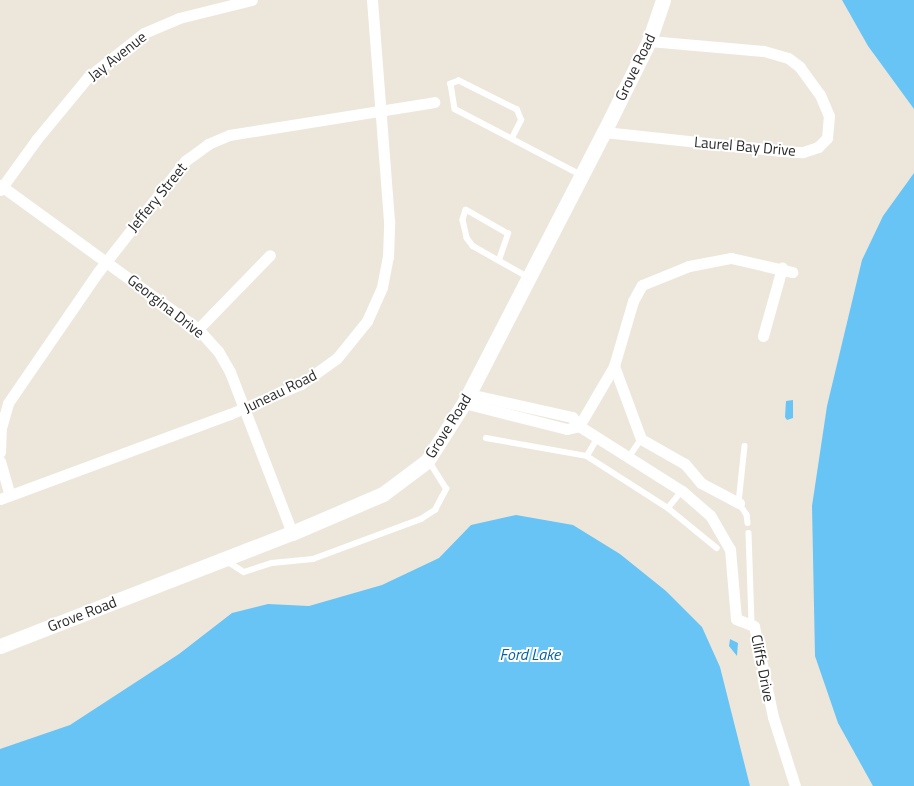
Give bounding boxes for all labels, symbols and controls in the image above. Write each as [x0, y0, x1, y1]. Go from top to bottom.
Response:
street label: Jay Avenue [84, 28, 150, 84]
street label: Grove Road [611, 30, 659, 104]
street label: Laurel Bay Drive [693, 133, 797, 159]
street label: Jeffery Street [124, 159, 190, 235]
street label: Georgina Drive [124, 270, 208, 342]
street label: Juneau Road [240, 366, 320, 416]
street label: Grove Road [421, 390, 475, 462]
street label: Grove Road [45, 593, 119, 635]
street label: Cliffs Drive [748, 633, 778, 703]
water label: Ford Lake [500, 644, 560, 664]

